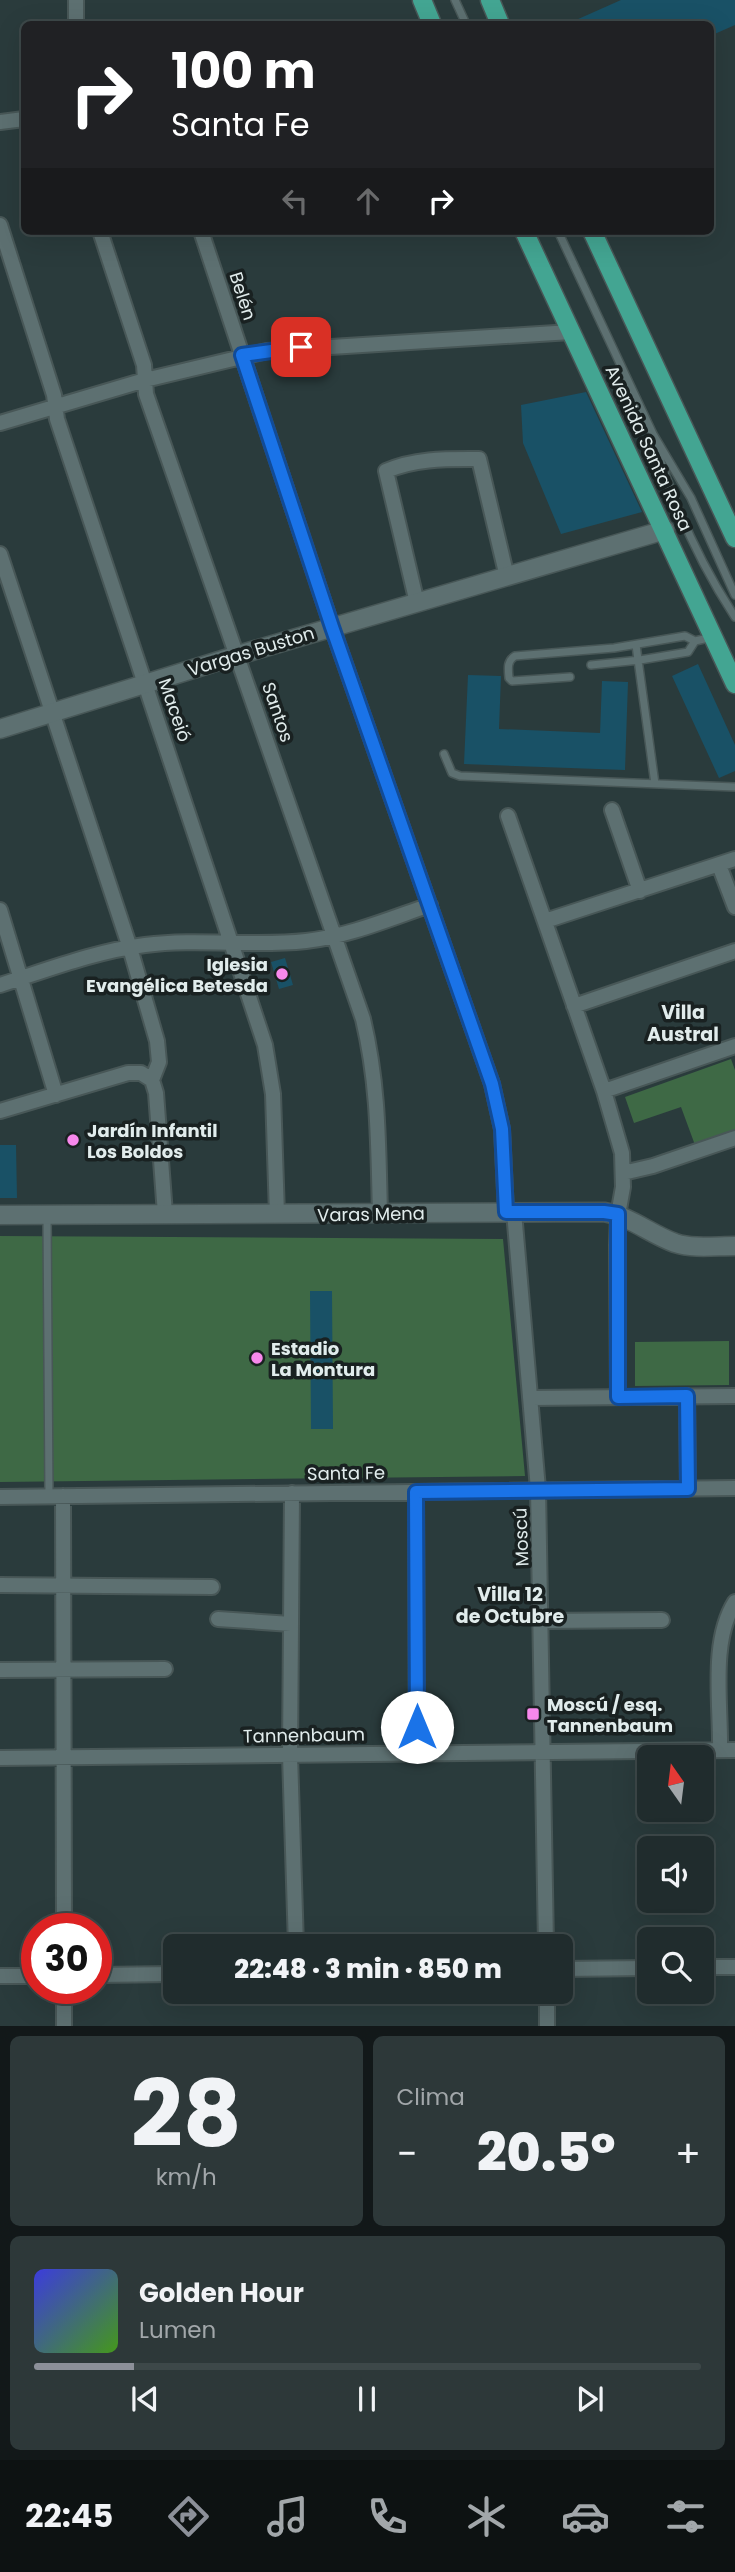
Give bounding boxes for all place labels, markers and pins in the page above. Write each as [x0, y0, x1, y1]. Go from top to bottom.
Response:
pin [271, 317, 331, 377]
place label: Iglesia Evangélica Betesda [86, 952, 268, 998]
marker: Iglesia Evangélica Betesda [274, 966, 290, 982]
place label: Jardín Infantil Los Boldos [87, 1118, 217, 1164]
marker: Jardín Infantil Los Boldos [65, 1132, 81, 1148]
place label: Estadio La Montura [271, 1336, 375, 1382]
marker: Estadio La Montura [249, 1350, 265, 1366]
place label: Moscú / esq. Tannenbaum [547, 1692, 673, 1738]
marker: Moscú / esq. Tannenbaum [525, 1706, 541, 1722]

